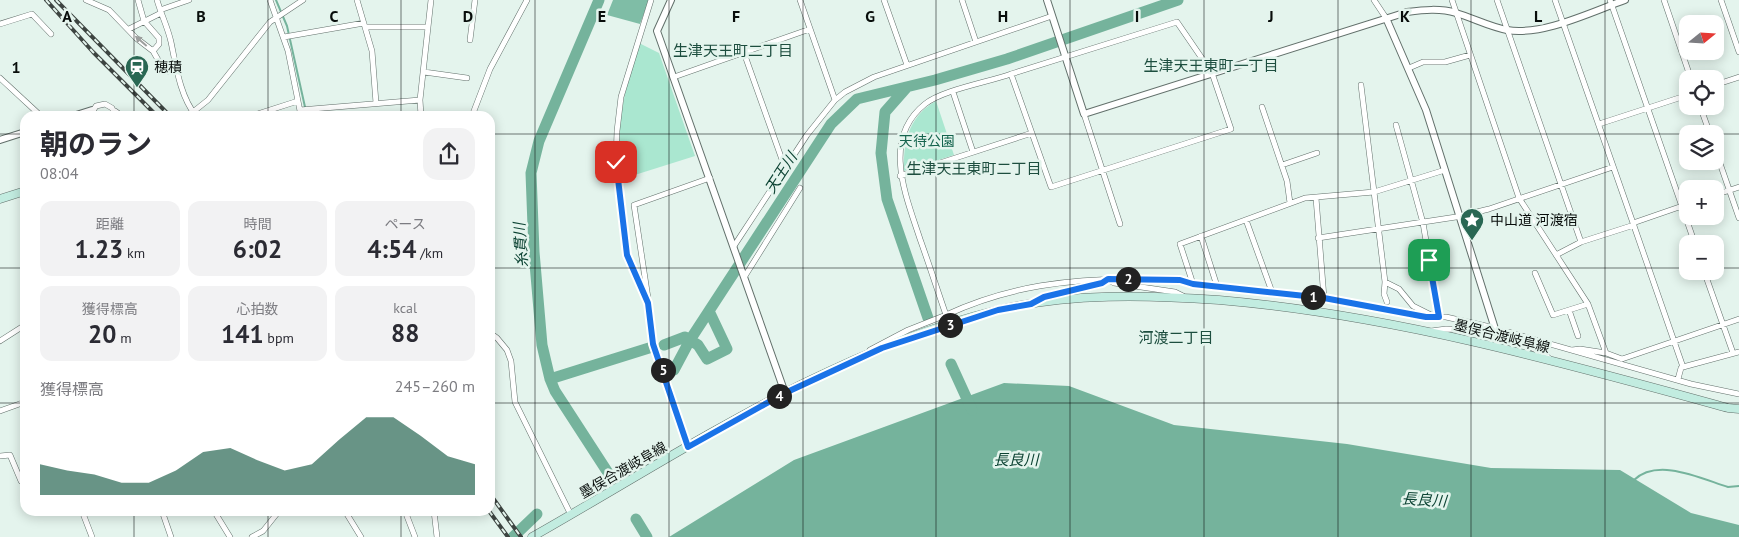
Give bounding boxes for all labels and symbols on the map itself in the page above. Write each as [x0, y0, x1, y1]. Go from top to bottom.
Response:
text: A [62, 6, 72, 26]
text: B [196, 6, 206, 26]
text: C [330, 6, 339, 26]
text: D [463, 6, 473, 26]
text: E [598, 6, 606, 26]
text: F [732, 6, 740, 26]
text: G [865, 6, 875, 26]
text: H [998, 6, 1008, 26]
text: I [1135, 6, 1139, 26]
text: J [1267, 6, 1274, 26]
text: K [1400, 6, 1410, 26]
text: L [1534, 6, 1543, 26]
north arrow [1679, 15, 1724, 60]
one-way arrow [134, 36, 147, 47]
district label: 生津天王町二丁目 [673, 41, 793, 60]
station icon: 穂積 [124, 54, 150, 88]
district label: 生津天王東町一丁目 [1143, 56, 1279, 75]
text: 1 [11, 57, 21, 77]
place label: 穂積 [154, 58, 182, 76]
park label: 天待公園 [899, 132, 955, 150]
pin [595, 141, 637, 183]
water label: 天王川 [760, 147, 802, 197]
district label: 生津天王東町二丁目 [906, 159, 1042, 178]
place icon: 中山道 河渡宿 [1459, 207, 1485, 241]
place label: 中山道 河渡宿 [1490, 211, 1578, 229]
water label: 糸貫川 [509, 220, 532, 268]
pin [1408, 239, 1450, 281]
pin: 2 [1116, 266, 1140, 292]
pin: 1 [1300, 284, 1326, 310]
pin: 3 [938, 312, 962, 338]
street label: 墨俣合渡岐阜線 [1452, 315, 1552, 357]
district label: 河渡二丁目 [1138, 328, 1214, 347]
pin: 5 [650, 358, 676, 382]
pin: 4 [766, 384, 792, 408]
street label: 墨俣合渡岐阜線 [576, 438, 670, 502]
water label: 長良川 [993, 450, 1040, 469]
water label: 長良川 [1401, 488, 1449, 511]

